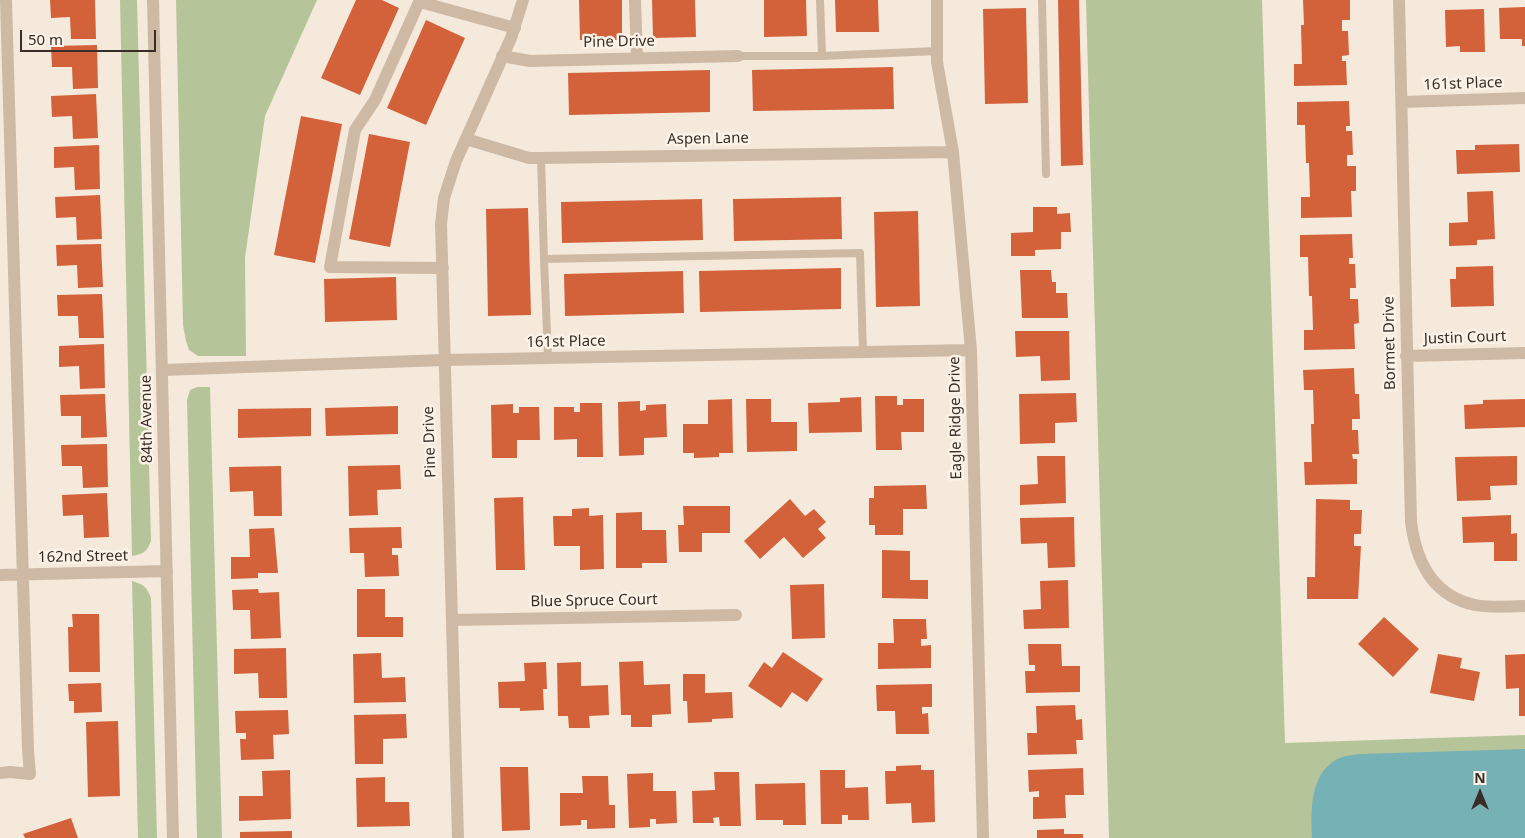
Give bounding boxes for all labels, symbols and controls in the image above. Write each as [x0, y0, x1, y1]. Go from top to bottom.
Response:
scale bar [22, 20, 159, 52]
text: 50 m [28, 29, 63, 49]
street label: Pine Drive [583, 32, 655, 52]
street label: 161st Place [1423, 74, 1503, 94]
street label: Aspen Lane [667, 129, 749, 149]
street label: Bormet Drive [1380, 296, 1400, 390]
street label: Justin Court [1423, 328, 1507, 348]
street label: 161st Place [526, 332, 606, 352]
street label: Eagle Ridge Drive [946, 356, 966, 480]
street label: 84th Avenue [137, 375, 157, 463]
street label: Pine Drive [420, 406, 440, 478]
street label: 162nd Street [38, 547, 128, 567]
street label: Blue Spruce Court [530, 591, 658, 611]
north arrow [1455, 768, 1505, 818]
text: N [1474, 768, 1486, 787]

